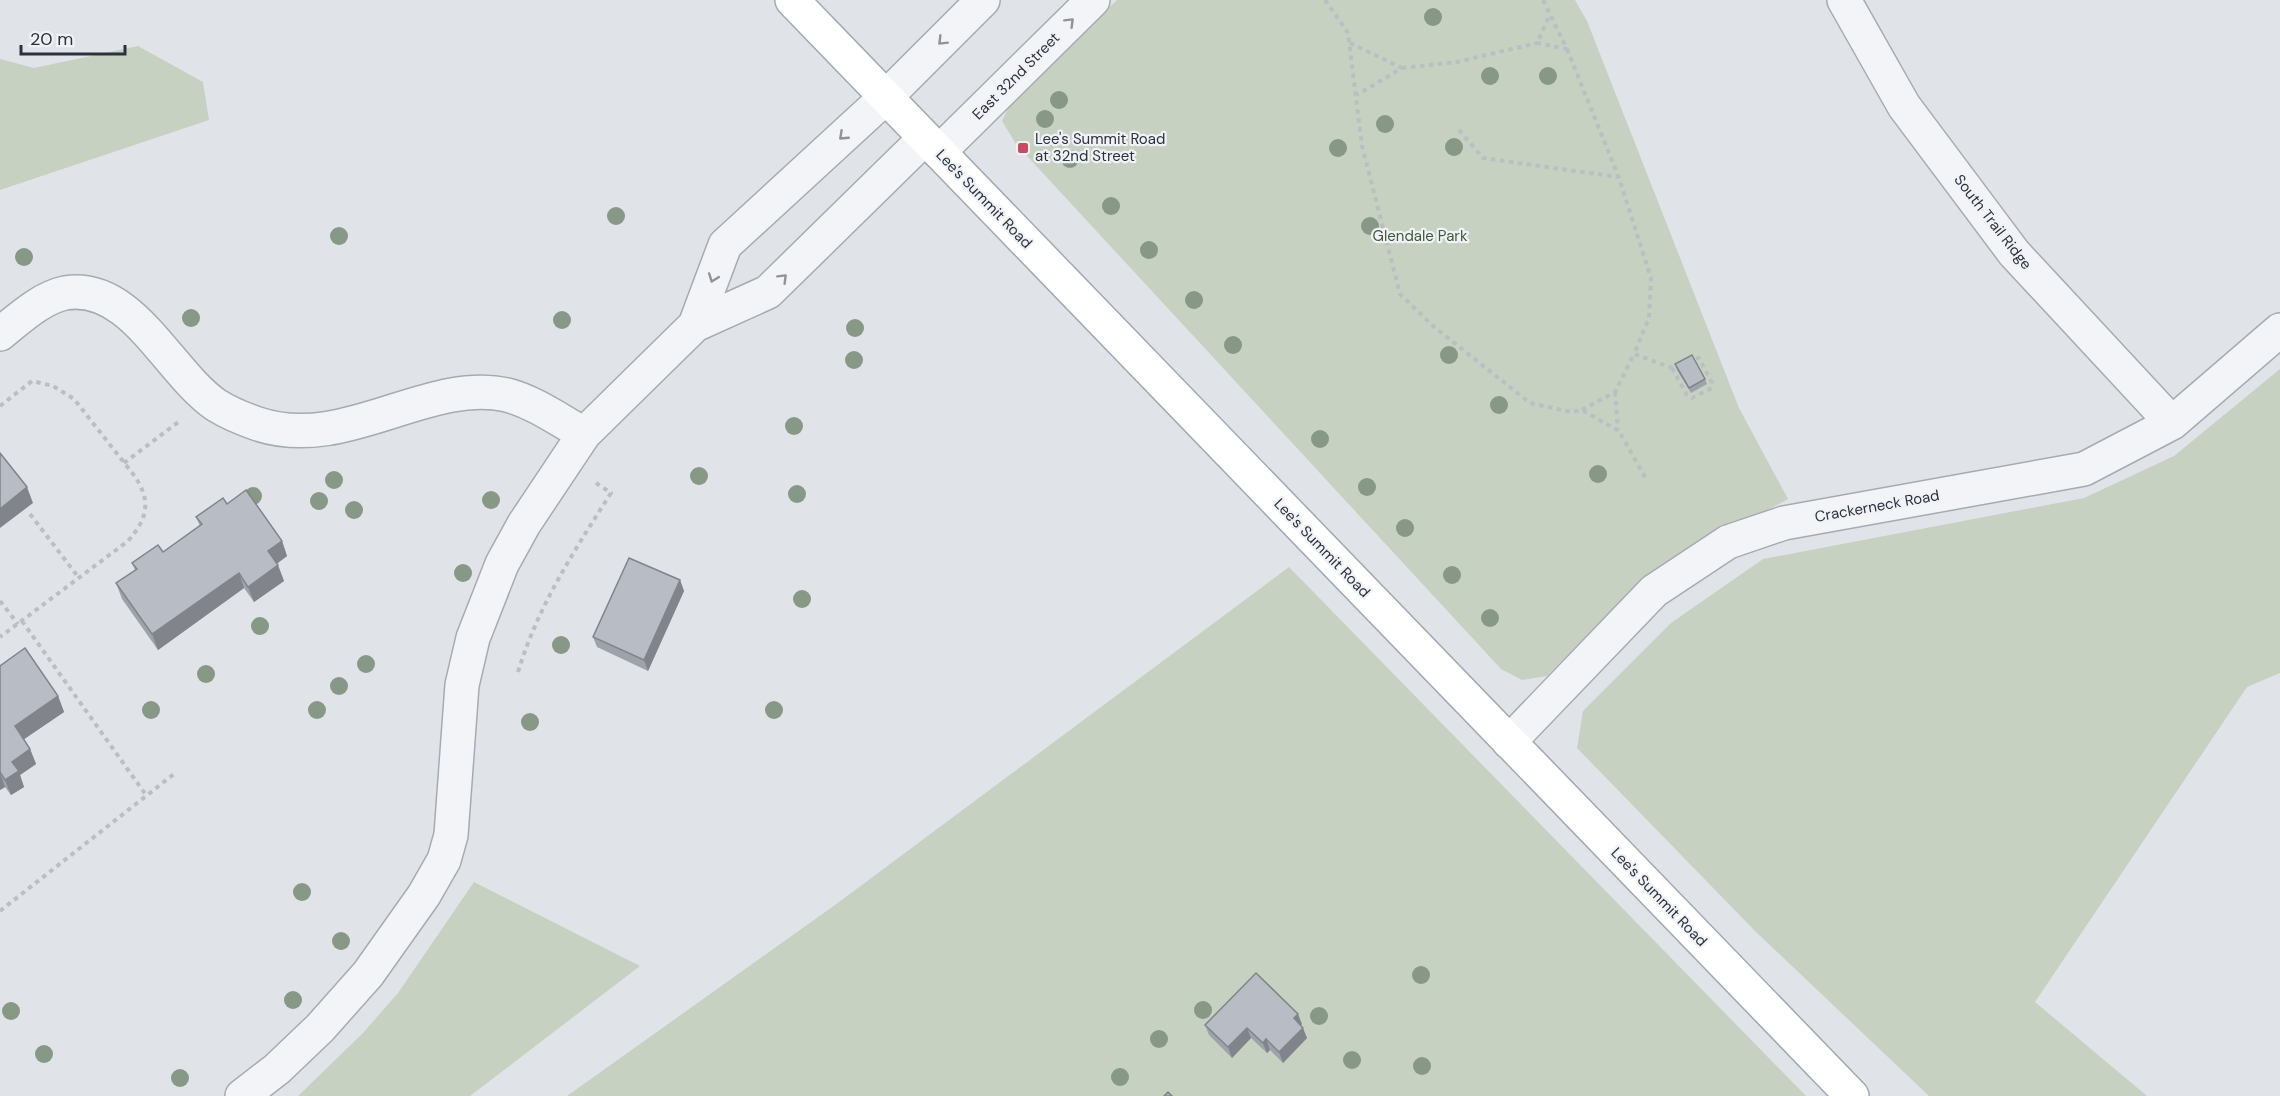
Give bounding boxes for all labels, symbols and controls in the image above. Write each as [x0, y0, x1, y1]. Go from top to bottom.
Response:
scale bar [21, 18, 124, 56]
one-way arrow [1063, 19, 1074, 30]
text: 20 m [30, 27, 73, 51]
street label: East 32nd Street [968, 28, 1064, 124]
one-way arrow [938, 34, 949, 45]
one-way arrow [839, 129, 850, 140]
place label: Lee's Summit Road at 32nd Street [1035, 129, 1165, 166]
marker: Lee's Summit Road at 32nd Street [1016, 141, 1030, 155]
street label: Lee's Summit Road [932, 145, 1036, 253]
street label: South Trail Ridge [1950, 170, 2036, 274]
park label: Glendale Park [1373, 226, 1468, 246]
one-way arrow [708, 271, 720, 282]
one-way arrow [776, 274, 786, 285]
street label: Crackerneck Road [1813, 485, 1941, 527]
street label: Lee's Summit Road [1270, 494, 1374, 602]
street label: Lee's Summit Road [1607, 843, 1711, 951]

